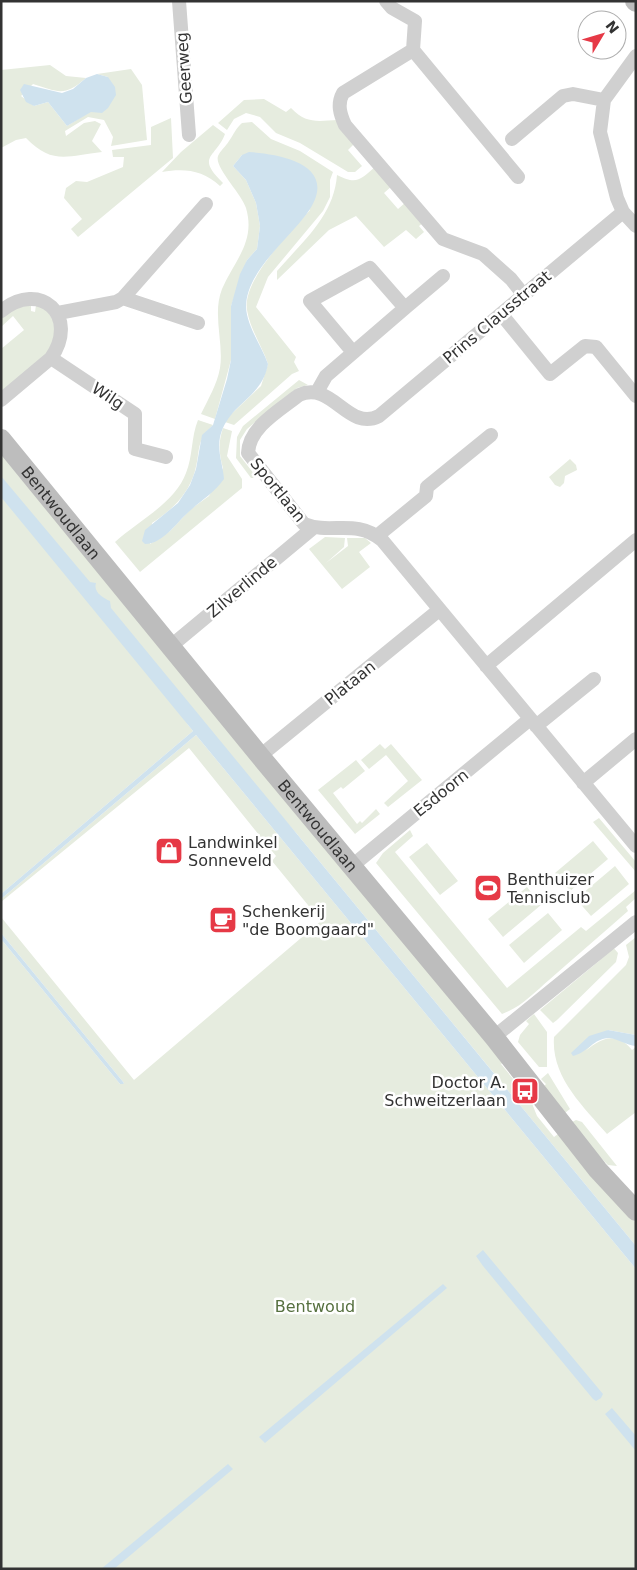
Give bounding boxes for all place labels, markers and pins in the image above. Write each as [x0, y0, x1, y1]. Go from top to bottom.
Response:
place label: Landwinkel Sonneveld [188, 833, 278, 870]
shop icon: Landwinkel Sonneveld [154, 836, 184, 866]
place label: Benthuizer Tennisclub [506, 870, 594, 907]
sports icon: Benthuizer Tennisclub [473, 873, 503, 903]
place label: Schenkerij "de Boomgaard" [242, 902, 374, 939]
cafe icon: Schenkerij "de Boomgaard" [208, 905, 238, 935]
place label: Doctor A. Schweitzerlaan [384, 1073, 506, 1110]
bus stop icon: Doctor A. Schweitzerlaan [510, 1076, 540, 1106]

